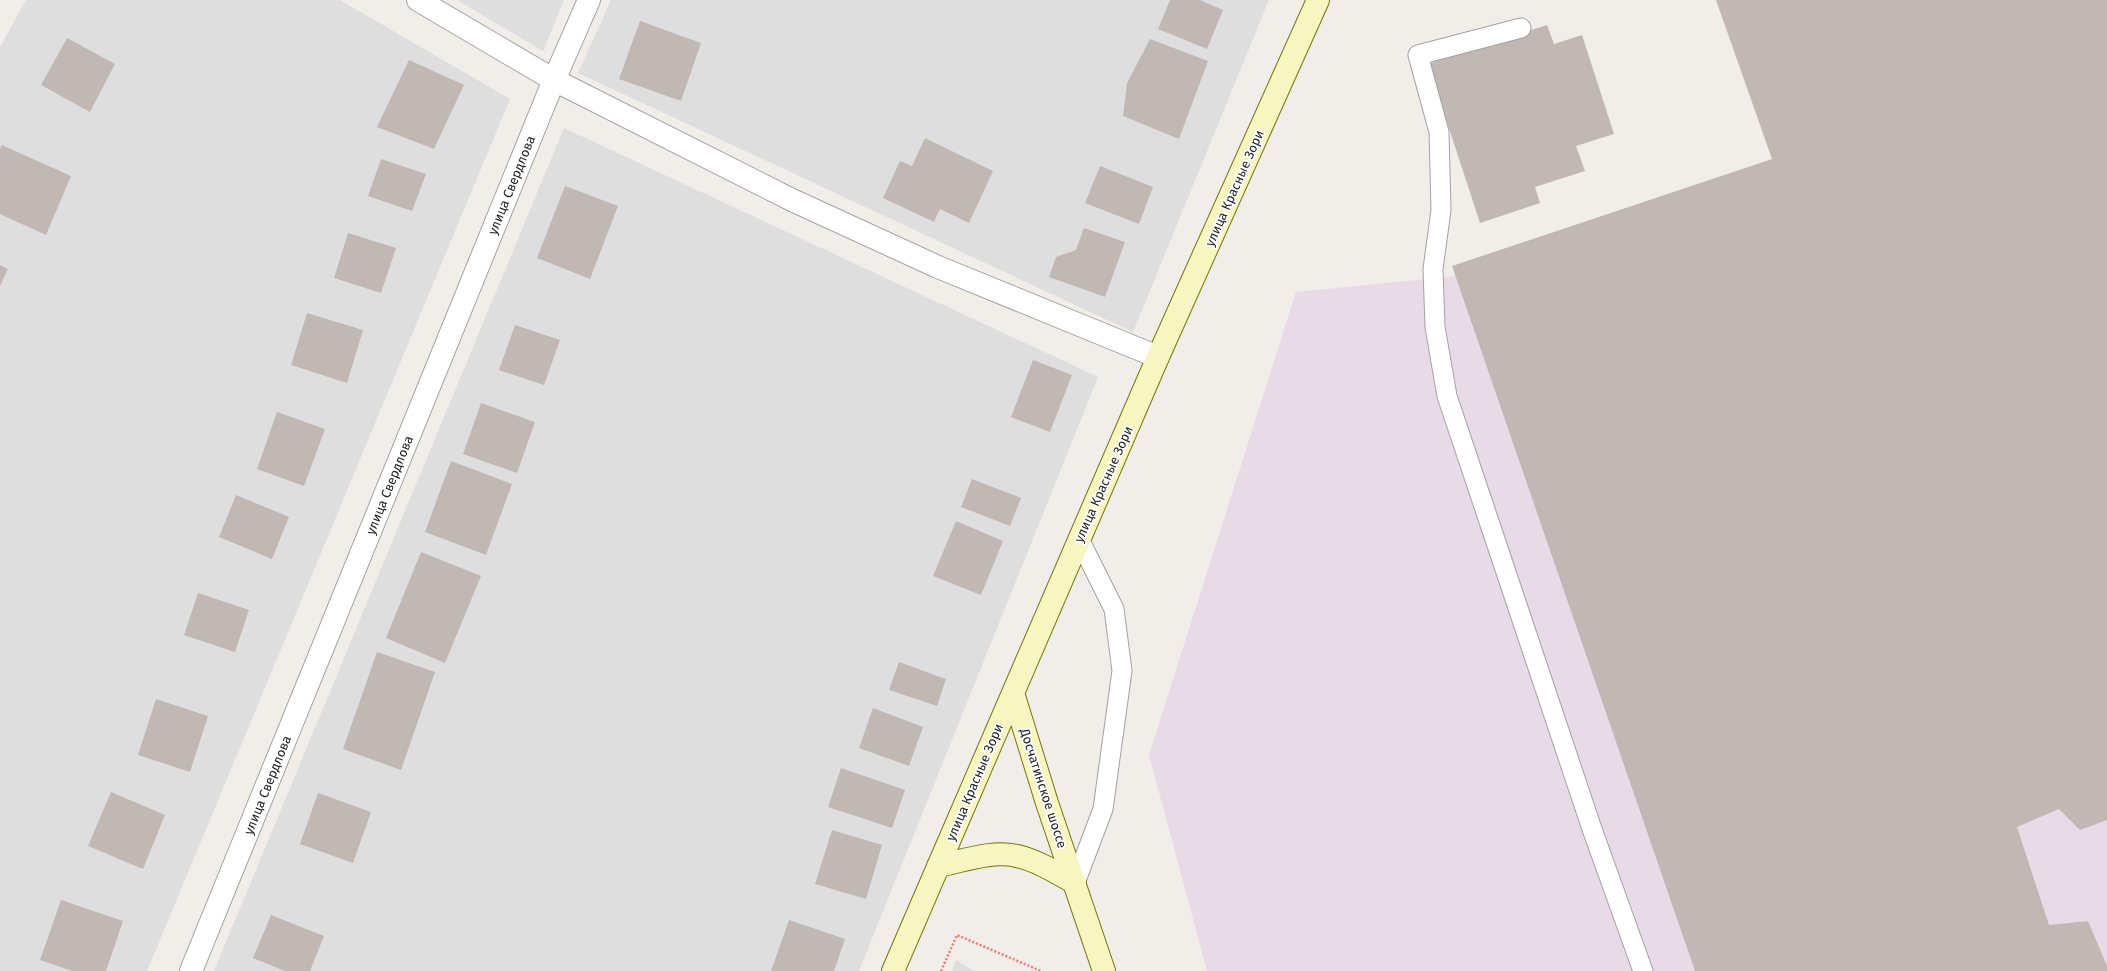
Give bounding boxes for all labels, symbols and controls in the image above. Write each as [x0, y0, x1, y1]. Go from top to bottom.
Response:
street label: улица Красные Зори [1202, 128, 1267, 249]
street label: улица Свердлова [485, 134, 538, 237]
street label: улица Красные Зори [1071, 424, 1136, 545]
street label: улица Свердлова [363, 434, 416, 537]
street label: улица Красные Зори [943, 721, 1006, 843]
street label: Досчатинское шоссе [1017, 725, 1070, 850]
street label: улица Свердлова [241, 734, 294, 837]

